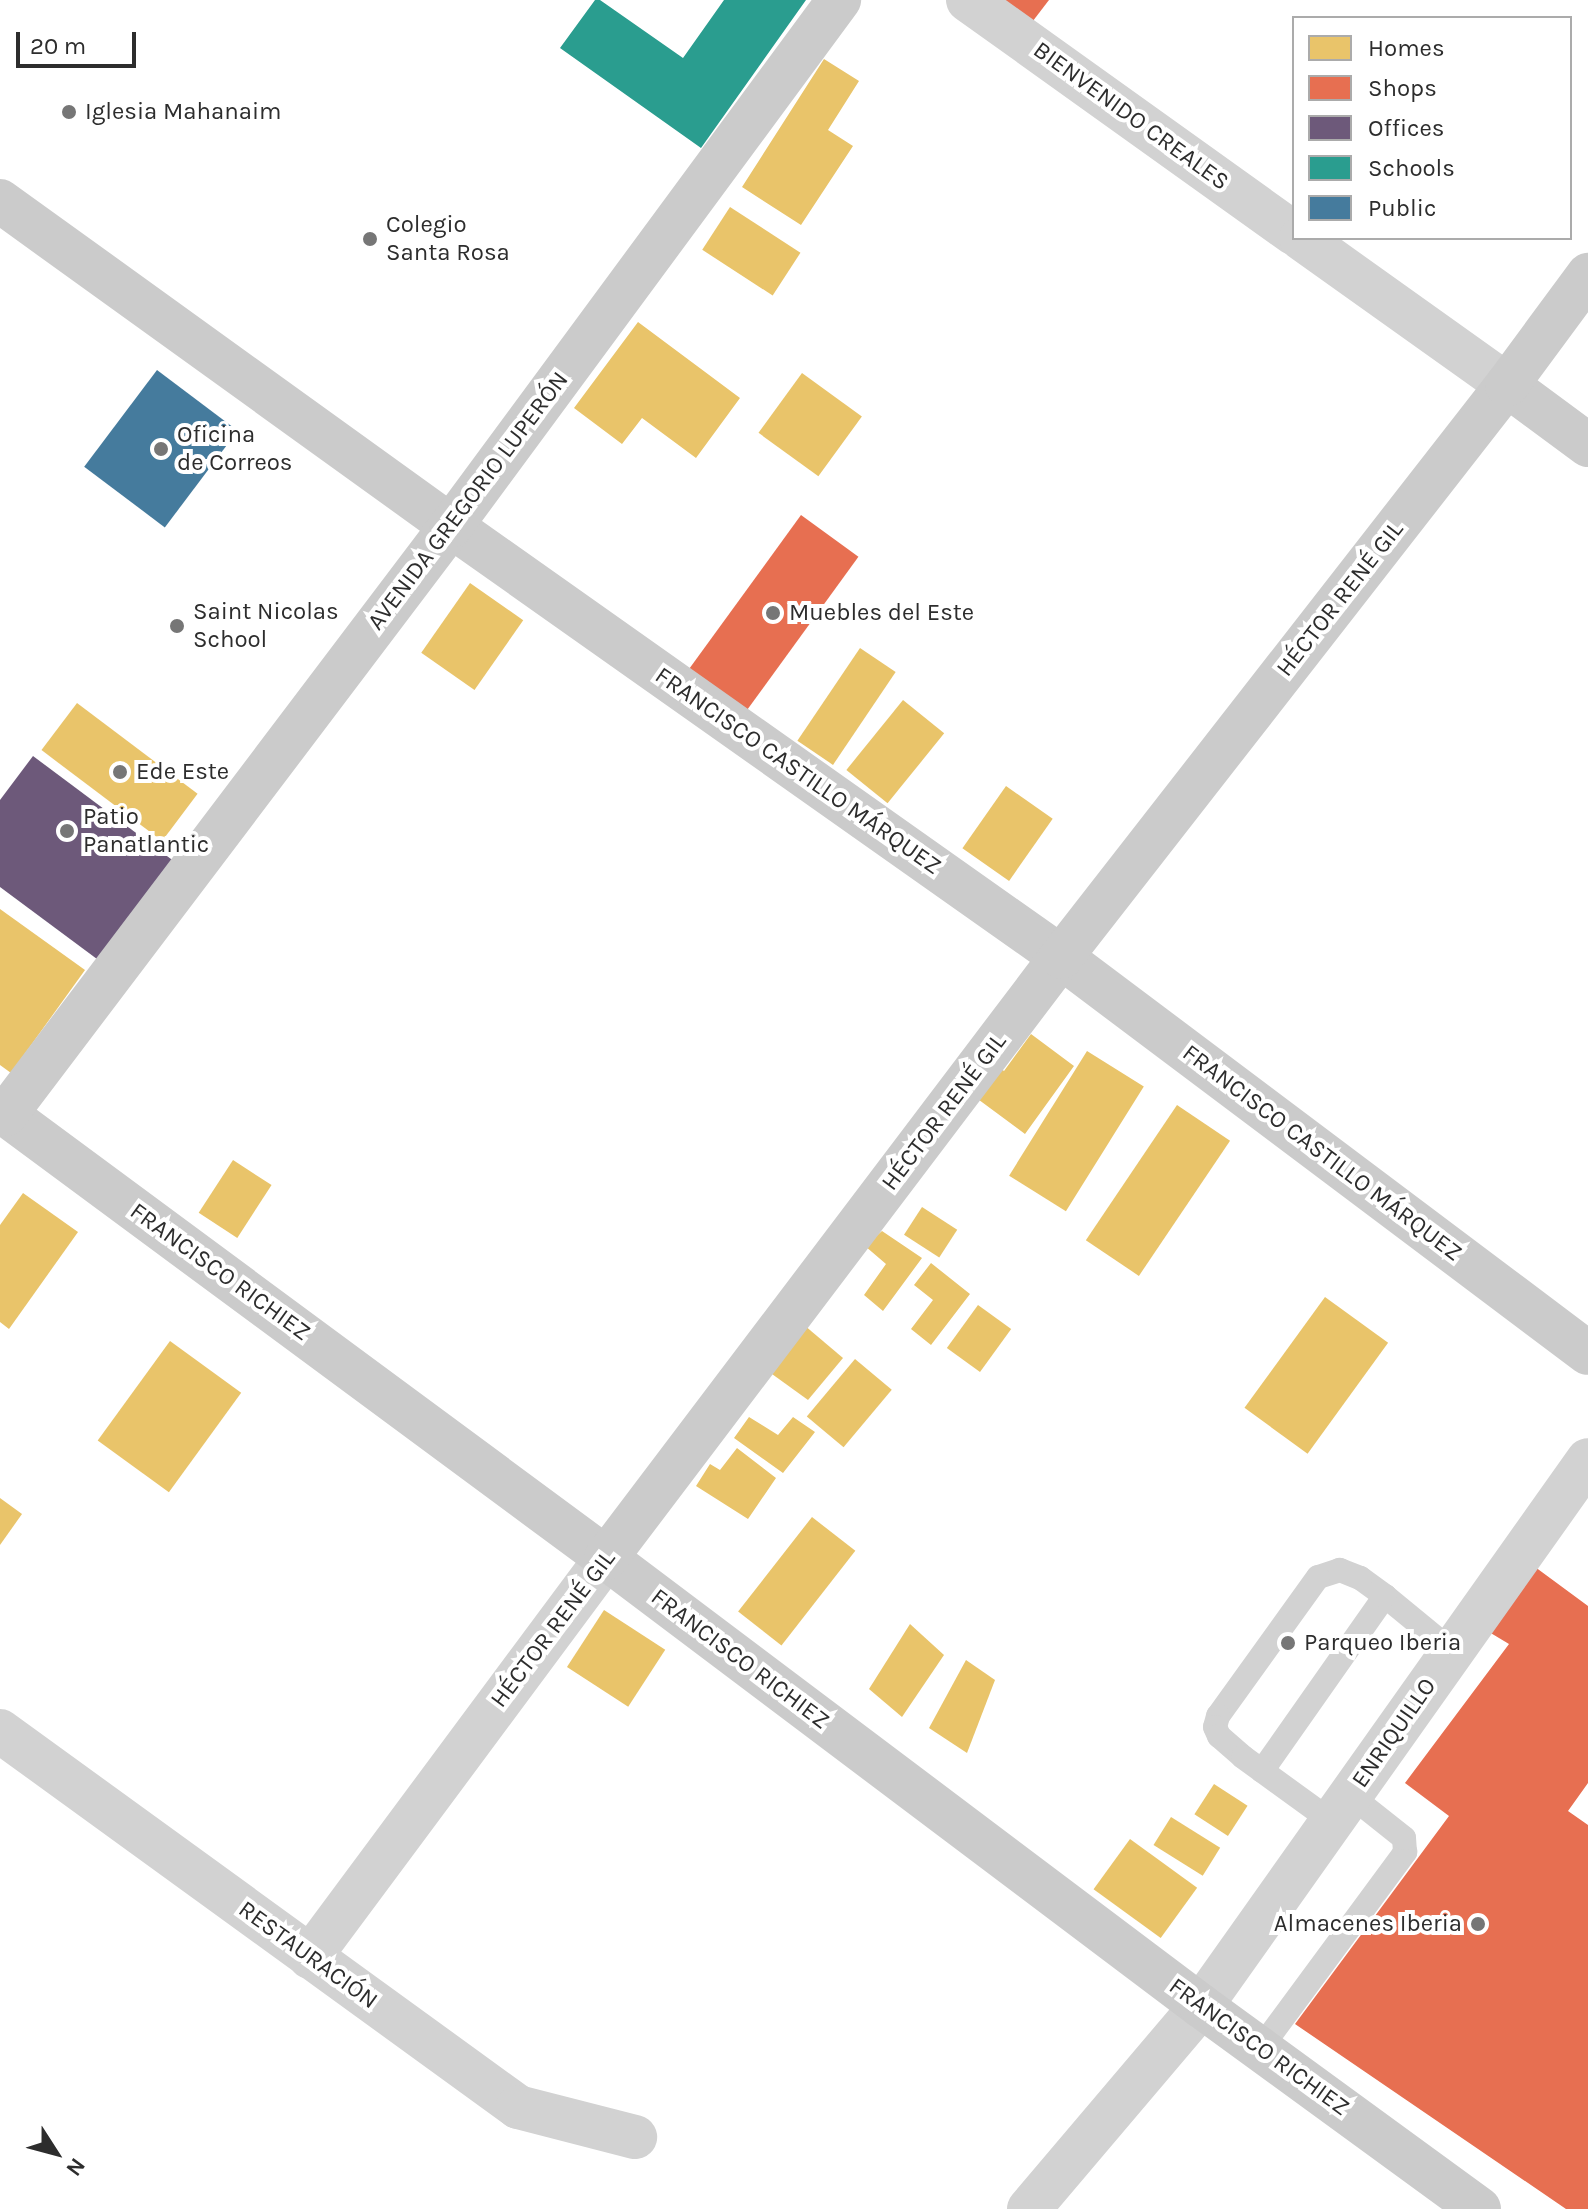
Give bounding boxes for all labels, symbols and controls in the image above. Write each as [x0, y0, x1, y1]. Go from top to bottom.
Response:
scale bar [20, 16, 140, 66]
legend [1292, 16, 1572, 240]
text: 20 m [30, 32, 86, 60]
text: Homes [1368, 34, 1445, 62]
street label: BIENVENIDO CREALES [1028, 35, 1234, 197]
text: Shops [1368, 74, 1437, 102]
place label: Iglesia Mahanaim [85, 98, 282, 126]
marker: Iglesia Mahanaim [60, 103, 78, 121]
text: Offices [1368, 114, 1444, 142]
text: Schools [1368, 154, 1455, 182]
text: Public [1368, 194, 1436, 222]
place label: Colegio Santa Rosa [386, 211, 510, 267]
marker: Colegio Santa Rosa [361, 230, 379, 248]
street label: AVENIDA GREGORIO LUPERÓN [361, 366, 575, 636]
place label: Oficina de Correos [177, 421, 292, 477]
marker: Oficina de Correos [152, 440, 170, 458]
street label: HÉCTOR RENÉ GIL [1270, 516, 1410, 682]
place label: Saint Nicolas School [193, 598, 339, 654]
place label: Muebles del Este [789, 599, 974, 627]
marker: Muebles del Este [764, 604, 782, 622]
marker: Saint Nicolas School [168, 617, 186, 635]
street label: FRANCISCO CASTILLO MÁRQUEZ [649, 661, 947, 881]
place label: Ede Este [136, 758, 229, 786]
marker: Ede Este [111, 763, 129, 781]
place label: Patio Panatlantic [83, 803, 209, 859]
marker: Patio Panatlantic [58, 822, 76, 840]
street label: HÉCTOR RENÉ GIL [876, 1028, 1012, 1196]
street label: FRANCISCO CASTILLO MÁRQUEZ [1177, 1038, 1467, 1268]
street label: FRANCISCO RICHIEZ [124, 1197, 316, 1347]
street label: HÉCTOR RENÉ GIL [485, 1545, 621, 1713]
street label: FRANCISCO RICHIEZ [645, 1583, 835, 1735]
place label: Parqueo Iberia [1304, 1629, 1461, 1657]
marker: Parqueo Iberia [1279, 1634, 1297, 1652]
street label: ENRIQUILLO [1346, 1673, 1442, 1793]
street label: RESTAURACIÓN [233, 1895, 383, 2015]
place label: Almacenes Iberia [1274, 1910, 1462, 1938]
marker: Almacenes Iberia [1469, 1915, 1487, 1933]
street label: FRANCISCO RICHIEZ [1163, 1972, 1355, 2122]
north arrow [16, 2113, 96, 2193]
text: N [60, 2153, 91, 2181]

